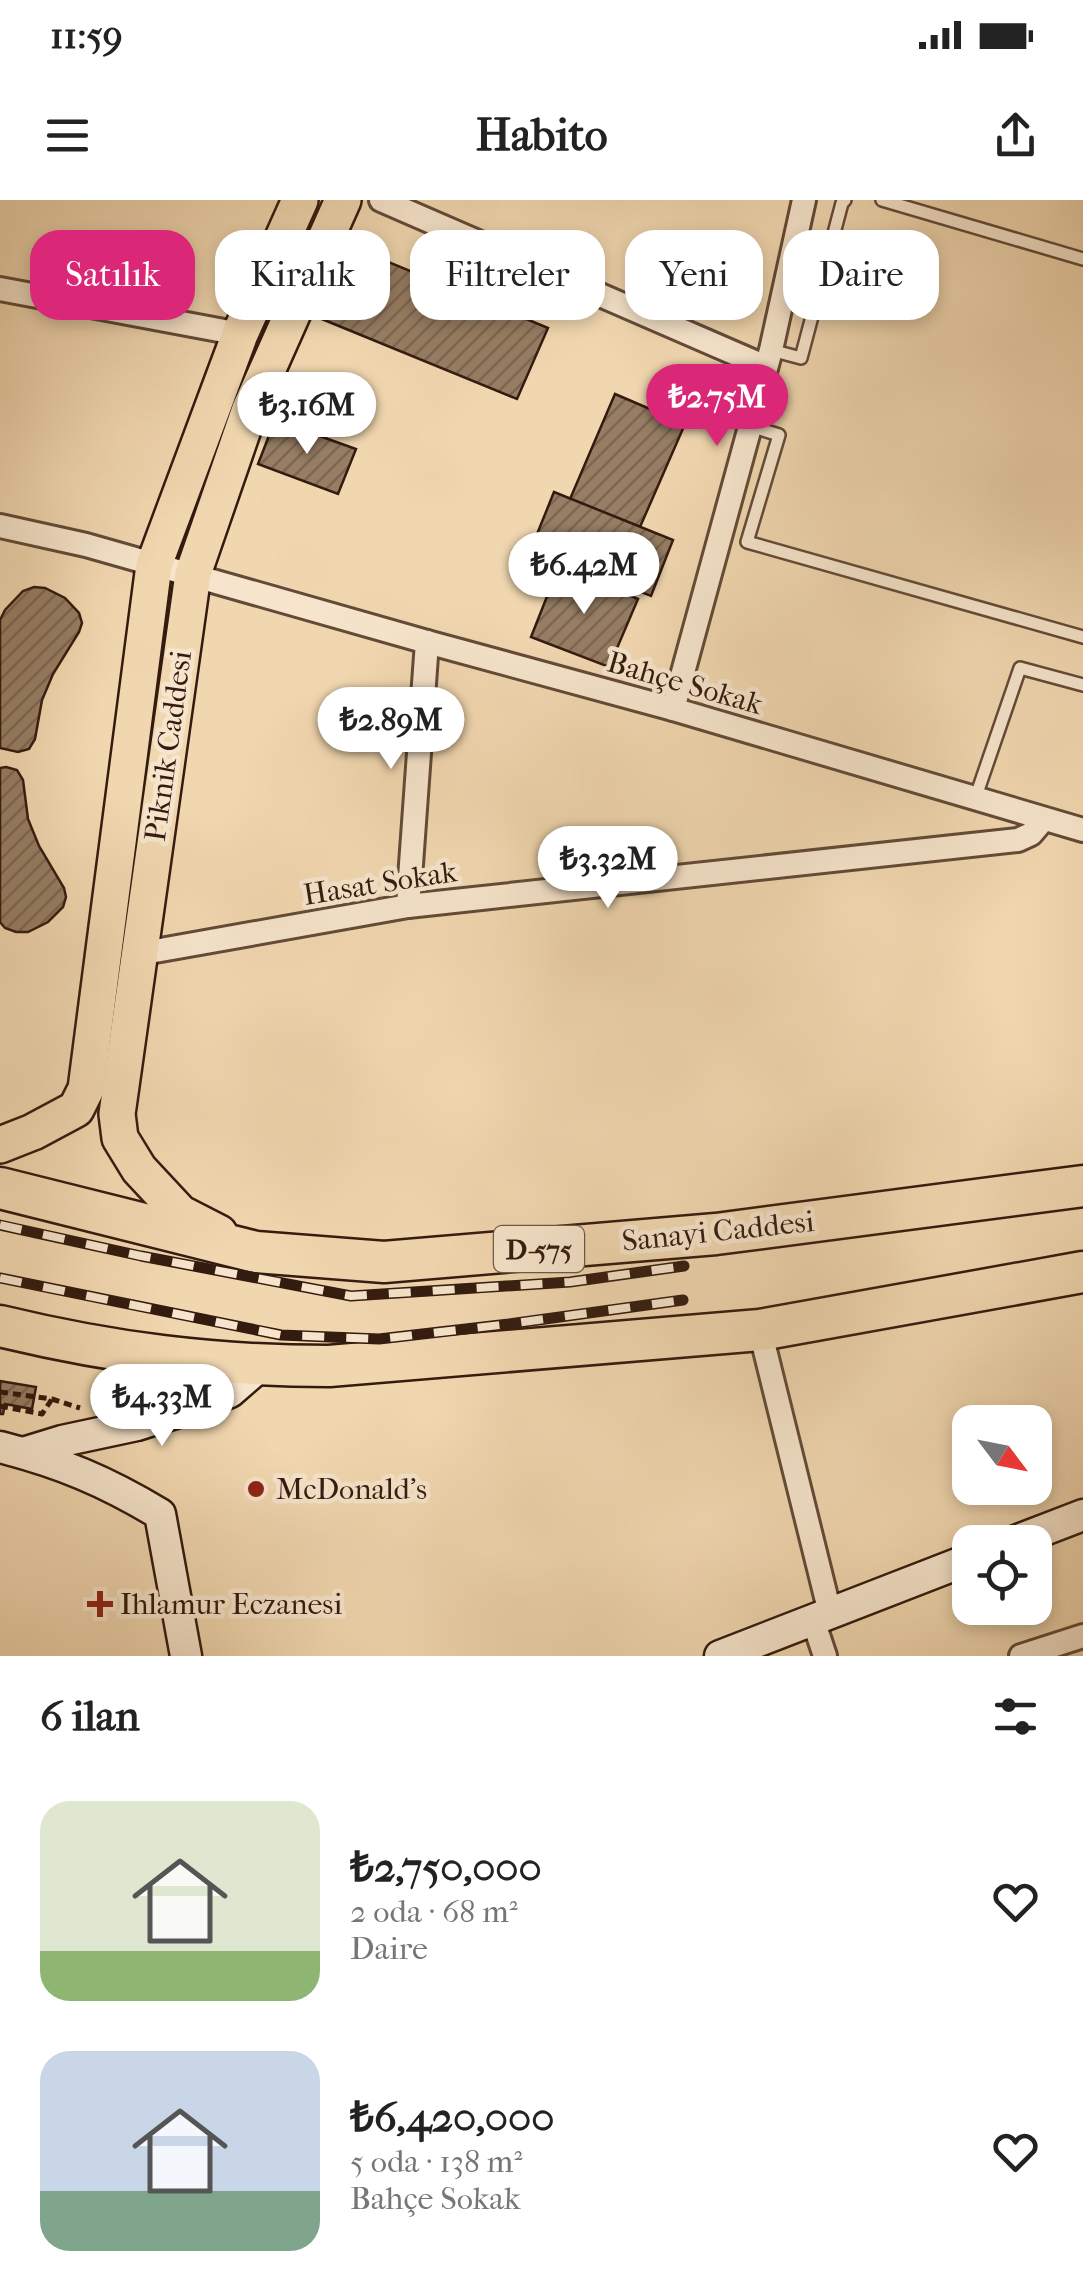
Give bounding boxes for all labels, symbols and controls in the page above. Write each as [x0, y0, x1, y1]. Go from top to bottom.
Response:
text: 11:59 [50, 13, 123, 58]
icon: menu [40, 108, 95, 163]
icon: share [988, 108, 1043, 163]
text: Habito [475, 109, 608, 162]
chip: Satılık [30, 230, 195, 320]
chip: Kiralık [215, 230, 390, 320]
chip: Filtreler [410, 230, 605, 320]
chip: Yeni [625, 230, 763, 320]
chip: Daire [783, 230, 939, 320]
pin: ₺2.75M [636, 364, 798, 449]
pin: ₺3.16M [226, 372, 388, 457]
text: ₺2.75M [668, 378, 766, 415]
text: ₺3.16M [259, 386, 355, 423]
pin: ₺6.42M [503, 532, 665, 617]
text: ₺6.42M [530, 546, 638, 583]
street label: Bahçe Sokak [603, 645, 767, 722]
street label: Piknik Caddesi [138, 648, 199, 844]
pin: ₺2.89M [310, 687, 472, 772]
text: ₺2.89M [339, 701, 443, 738]
pin: ₺3.32M [527, 826, 689, 911]
text: ₺3.32M [560, 840, 656, 877]
street label: Hasat Sokak [301, 854, 460, 913]
street label: Sanayi Caddesi [620, 1204, 816, 1259]
road number: D-575 [494, 1226, 584, 1272]
pin: ₺4.33M [81, 1364, 243, 1449]
text: ₺4.33M [112, 1378, 212, 1415]
north arrow [952, 1405, 1052, 1505]
map controls [952, 1405, 1052, 1625]
place label: McDonald's [276, 1472, 427, 1507]
marker: McDonald's [245, 1478, 267, 1500]
button: locate [952, 1525, 1052, 1625]
place label: Ihlamur Eczanesi [120, 1587, 342, 1622]
marker: Ihlamur Eczanesi [89, 1593, 111, 1615]
icon: filters [988, 1689, 1043, 1744]
text: 6 ilan [40, 1692, 140, 1741]
icon: home [120, 1841, 240, 1961]
text: ₺2,750,000 [350, 1843, 542, 1892]
icon: heart [988, 1874, 1043, 1929]
text: 2 oda · 68 m² [350, 1893, 518, 1930]
text: Daire [350, 1930, 428, 1967]
icon: home [120, 2091, 240, 2211]
text: ₺6,420,000 [350, 2093, 554, 2142]
icon: heart [988, 2124, 1043, 2179]
text: 5 oda · 138 m² [350, 2143, 522, 2180]
text: Bahçe Sokak [350, 2180, 520, 2217]

